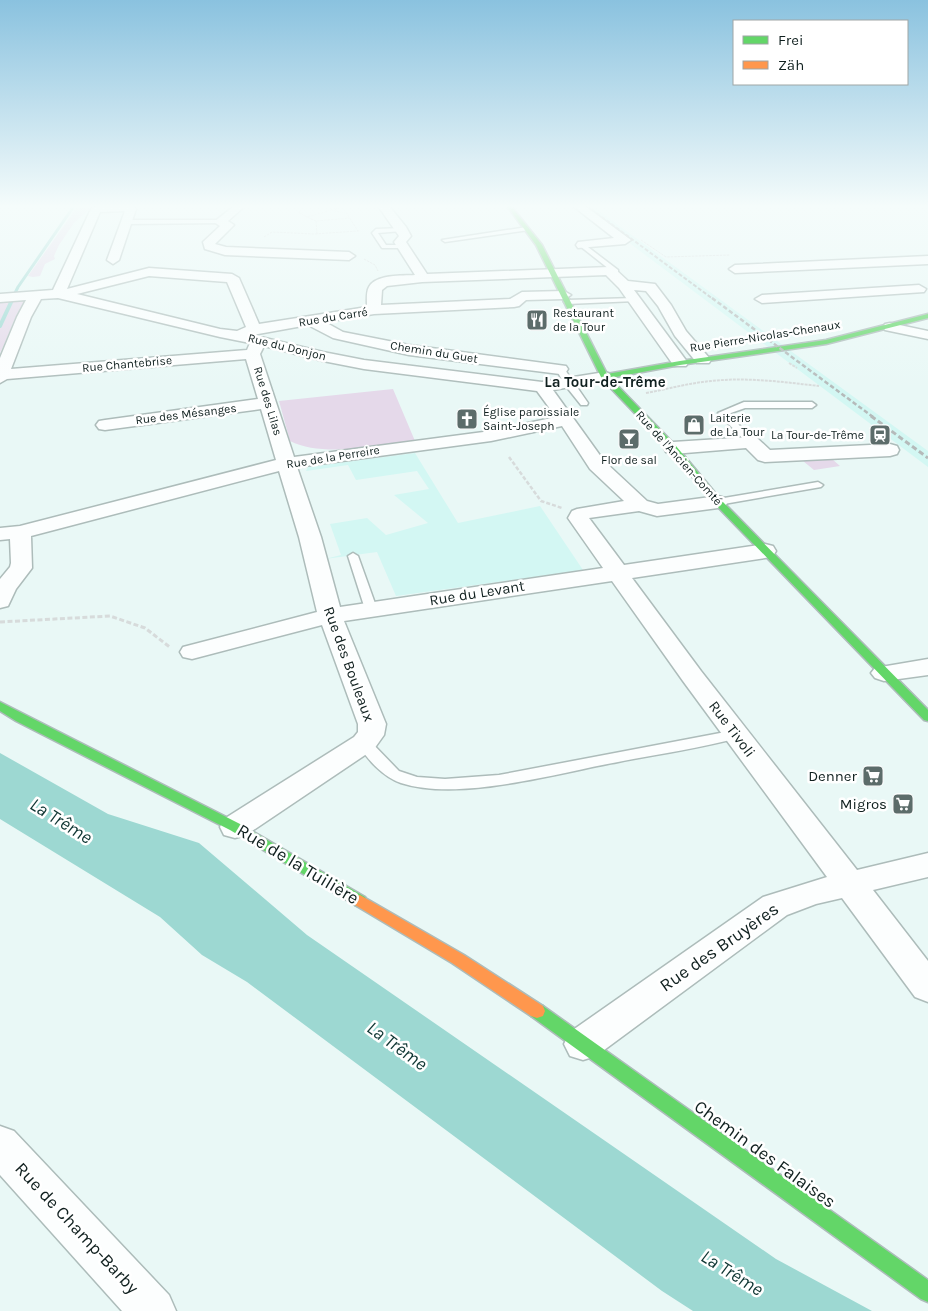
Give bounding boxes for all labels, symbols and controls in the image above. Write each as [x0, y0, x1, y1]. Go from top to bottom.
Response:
legend [733, 20, 908, 85]
text: Frei [778, 31, 803, 49]
text: Zäh [778, 56, 804, 74]
street label: Rue du Carré [298, 305, 368, 329]
place label: Restaurant de la Tour [553, 306, 614, 334]
restaurant icon: Restaurant de la Tour [525, 308, 549, 332]
street label: Rue Pierre-Nicolas-Chenaux [689, 317, 841, 355]
street label: Rue du Donjon [246, 331, 328, 363]
street label: Chemin du Guet [389, 338, 479, 366]
street label: Rue Chantebrise [81, 353, 173, 375]
street label: Rue des Lilas [251, 365, 285, 437]
district label: La Tour-de-Trême [544, 373, 666, 391]
street label: Rue des Mésanges [135, 401, 237, 427]
place label: Église paroissiale Saint-Joseph [483, 404, 579, 433]
church icon: Église paroissiale Saint-Joseph [455, 407, 479, 431]
street label: Rue de l'Ancien-Comté [633, 408, 725, 508]
place label: Laiterie de La Tour [710, 411, 765, 439]
shop icon: Laiterie de La Tour [682, 413, 706, 437]
station icon: La Tour-de-Trême [868, 423, 892, 447]
bar icon: Flor de sal [617, 427, 641, 451]
place label: La Tour-de-Trême [771, 428, 864, 442]
street label: Rue de la Perreire [285, 443, 381, 471]
place label: Flor de sal [601, 453, 657, 467]
street label: Rue du Levant [428, 577, 526, 609]
street label: Rue des Bouleaux [320, 604, 378, 724]
street label: Rue Tivoli [705, 697, 759, 761]
supermarket icon: Denner [861, 764, 885, 788]
place label: Denner [808, 767, 858, 785]
supermarket icon: Migros [891, 792, 915, 816]
water label: La Trême [26, 793, 96, 849]
place label: Migros [840, 795, 887, 813]
street label: Rue de la Tuilière [233, 819, 363, 909]
street label: Rue des Bruyères [655, 898, 783, 996]
water label: La Trême [363, 1017, 432, 1075]
street label: Chemin des Falaises [690, 1095, 840, 1213]
street label: Rue de Champ-Barby [10, 1158, 144, 1299]
water label: La Trême [697, 1245, 767, 1301]

